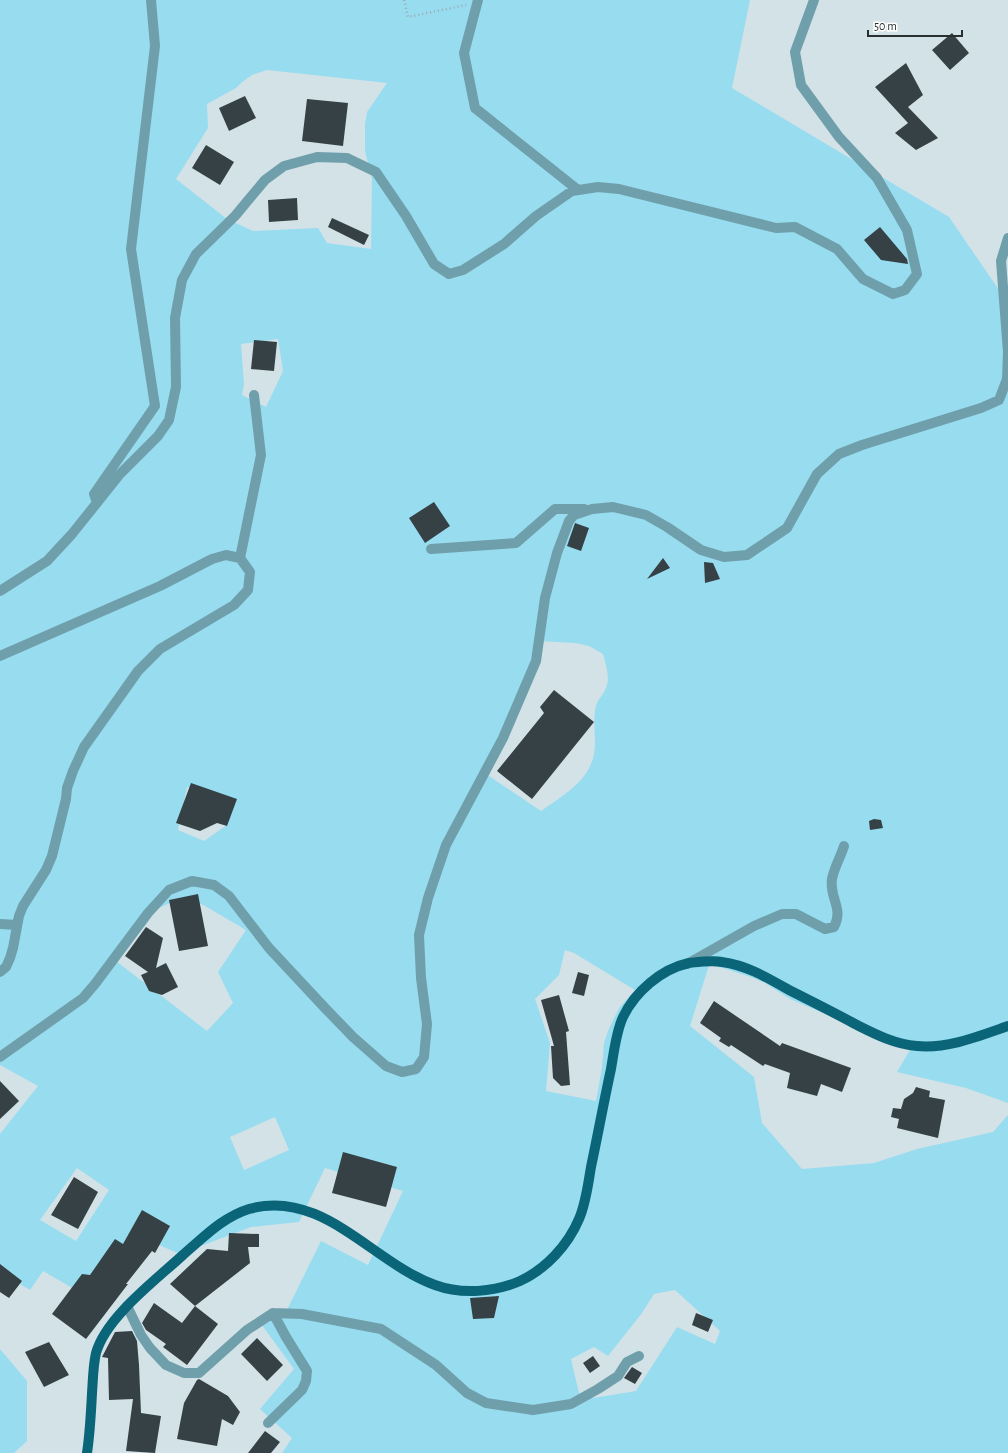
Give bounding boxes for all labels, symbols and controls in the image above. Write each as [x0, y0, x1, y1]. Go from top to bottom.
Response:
scale bar [868, 12, 962, 38]
text: 50 m [874, 20, 897, 32]

